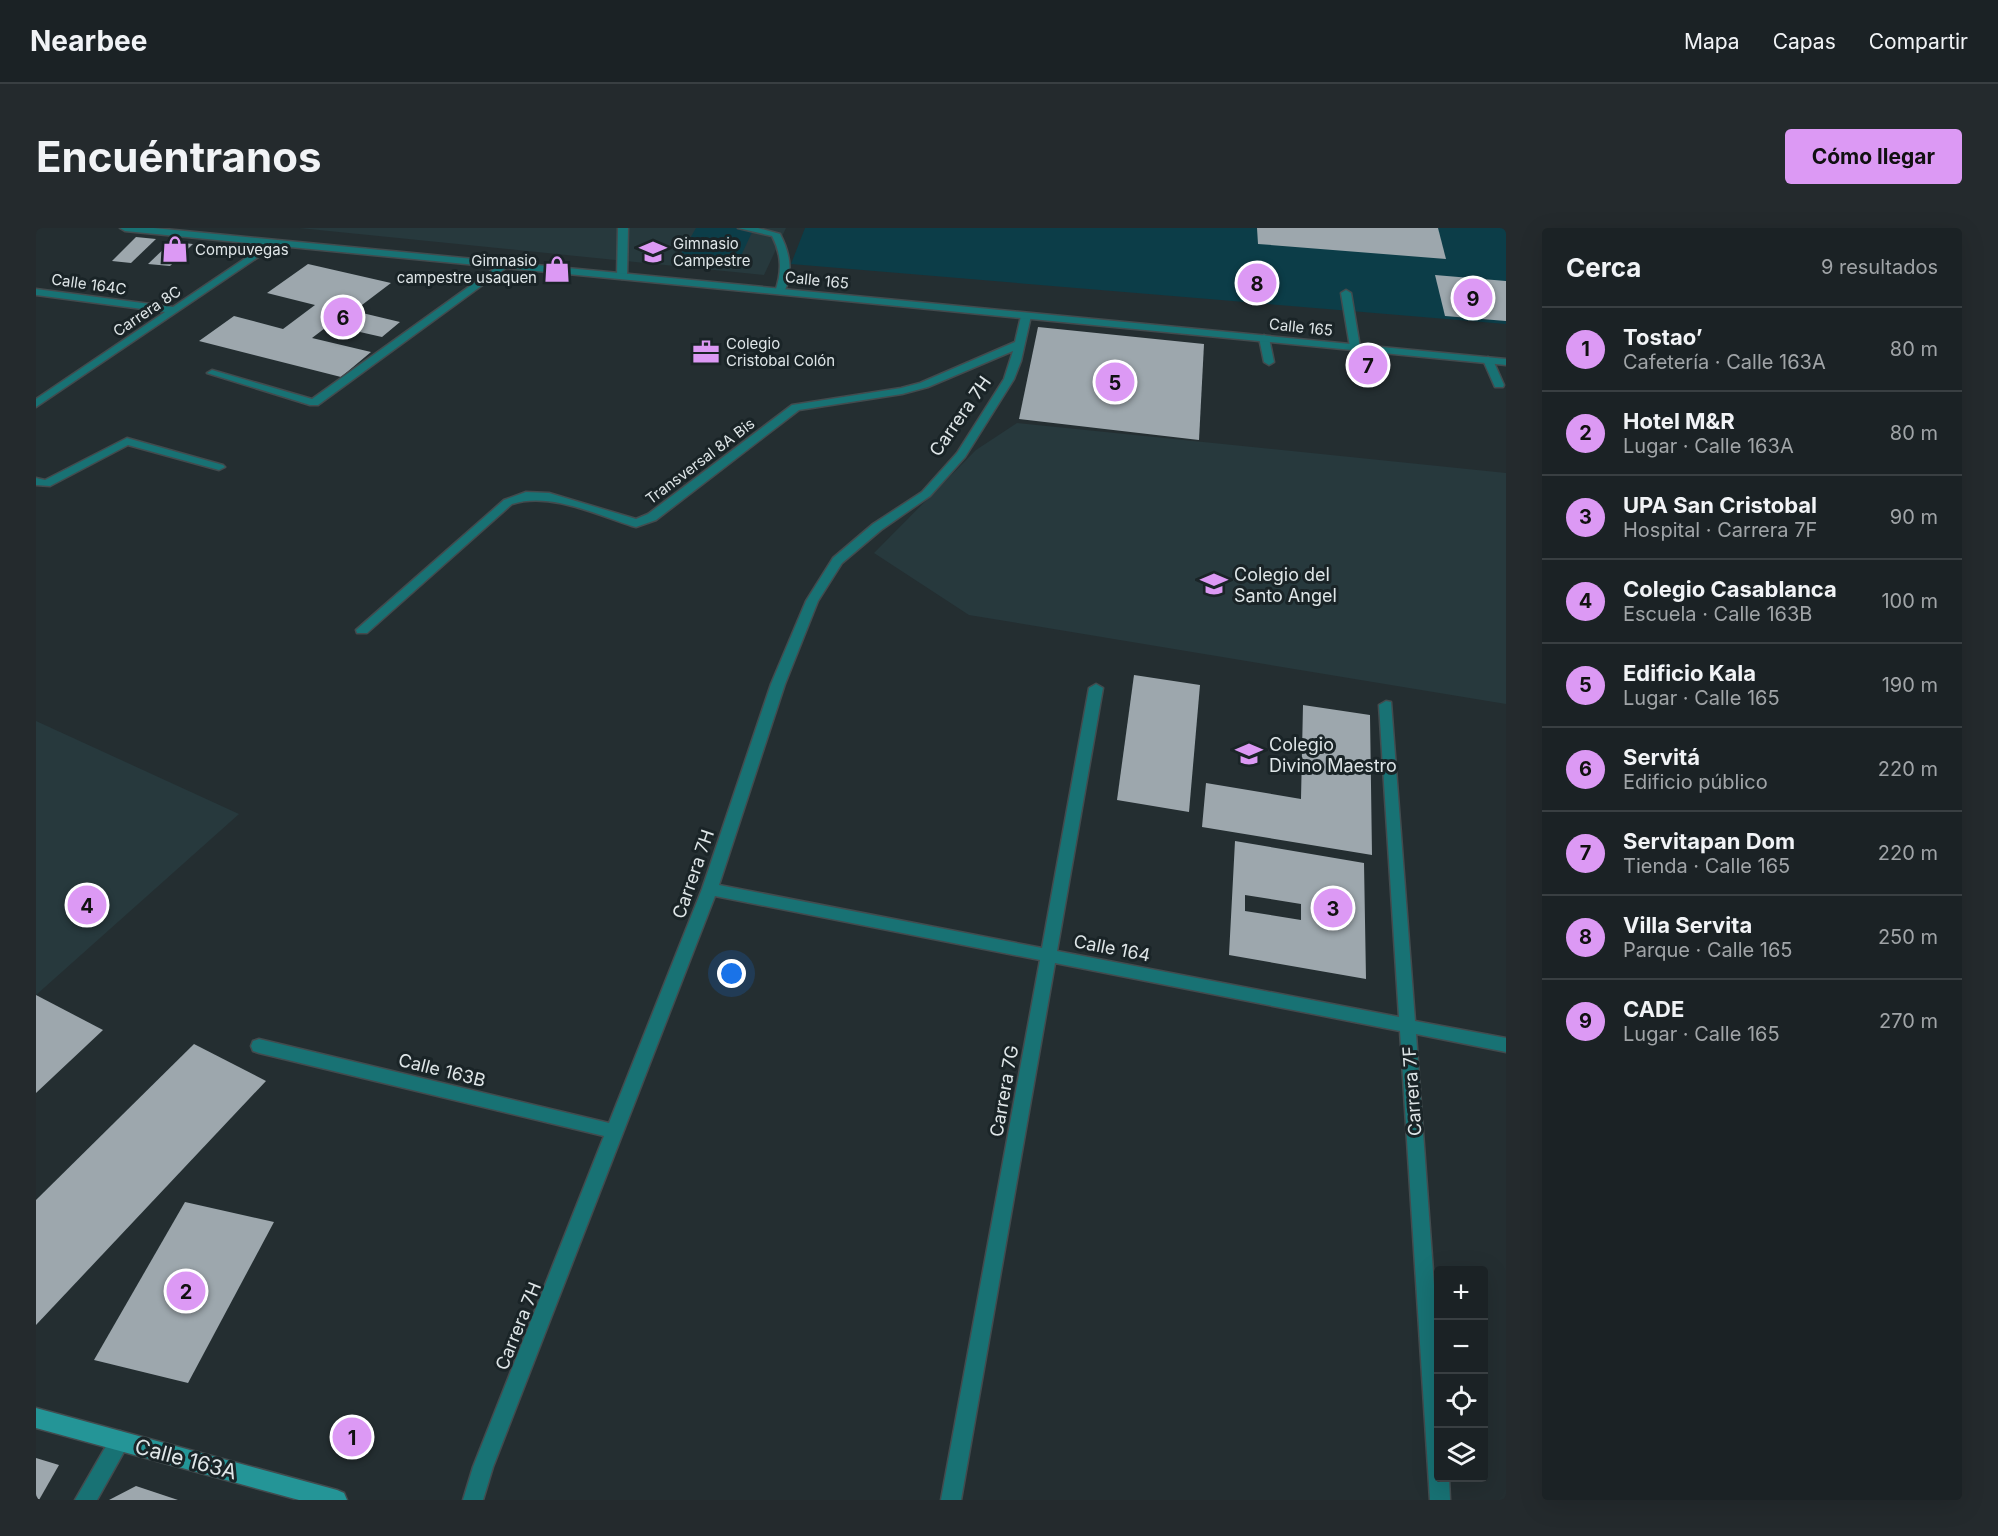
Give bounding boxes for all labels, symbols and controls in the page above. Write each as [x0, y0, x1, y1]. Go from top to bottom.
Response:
text: Nearbee [30, 24, 147, 58]
text: Mapa [1684, 29, 1740, 54]
text: Capas [1773, 29, 1836, 54]
text: Compartir [1869, 29, 1968, 54]
button: Cómo llegar [1785, 129, 1962, 184]
text: Encuéntranos [36, 131, 321, 182]
shop icon: Compuvegas [160, 234, 190, 264]
place label: Gimnasio Campestre [673, 234, 750, 270]
school or university icon: Gimnasio Campestre [638, 237, 668, 267]
place label: Compuvegas [195, 240, 289, 259]
place label: Gimnasio campestre usaquen [397, 251, 537, 287]
text: Cerca [1566, 252, 1641, 283]
shop icon: Gimnasio campestre usaquen [542, 254, 572, 284]
text: 9 resultados [1821, 255, 1938, 279]
pin: 8 [1238, 260, 1276, 306]
street label: Calle 165 [784, 267, 850, 293]
street label: Calle 164C [50, 269, 128, 299]
pin: 9 [1454, 276, 1492, 320]
street label: Carrera 8C [109, 281, 185, 341]
pin: 6 [324, 294, 362, 340]
street label: Calle 165 [1268, 314, 1334, 340]
text: Tostao’ [1623, 324, 1703, 350]
place label: Colegio Cristobal Colón [726, 334, 835, 370]
office icon: Colegio Cristobal Colón [691, 337, 721, 367]
text: 1 [1581, 337, 1590, 361]
text: 80 m [1890, 337, 1938, 361]
pin: 7 [1348, 342, 1388, 388]
text: Cafetería · Calle 163A [1623, 350, 1826, 374]
pin: 5 [1096, 360, 1134, 404]
street label: Carrera 7H [925, 372, 995, 460]
text: Hotel M&R [1623, 408, 1735, 434]
street label: Transversal 8A Bis [642, 414, 758, 508]
text: 2 [1579, 421, 1592, 445]
text: 80 m [1890, 421, 1938, 445]
text: Lugar · Calle 163A [1623, 434, 1794, 458]
text: UPA San Cristobal [1623, 492, 1817, 518]
text: 3 [1579, 505, 1592, 529]
text: 90 m [1890, 505, 1938, 529]
text: Hospital · Carrera 7F [1623, 518, 1817, 542]
place label: Colegio del Santo Angel [1234, 564, 1337, 606]
school or university icon: Colegio del Santo Angel [1199, 569, 1229, 599]
text: Colegio Casablanca [1623, 576, 1837, 602]
text: 4 [1579, 589, 1592, 613]
text: 100 m [1881, 589, 1938, 613]
text: Escuela · Calle 163B [1623, 602, 1812, 626]
text: Edificio Kala [1623, 660, 1756, 686]
text: 5 [1579, 673, 1592, 697]
text: 190 m [1882, 673, 1938, 697]
text: Lugar · Calle 165 [1623, 686, 1780, 710]
place label: Colegio Divino Maestro [1269, 734, 1397, 776]
school or university icon: Colegio Divino Maestro [1234, 739, 1264, 769]
text: Servitá [1623, 744, 1700, 770]
text: 6 [1579, 757, 1592, 781]
text: 220 m [1878, 757, 1938, 781]
text: Edificio público [1623, 770, 1768, 794]
street label: Carrera 7H [668, 827, 718, 921]
text: Servitapan Dom [1623, 828, 1795, 854]
text: 7 [1580, 841, 1591, 865]
text: 220 m [1878, 841, 1938, 865]
text: Tienda · Calle 165 [1623, 854, 1790, 878]
pin: 4 [68, 882, 106, 928]
pin: 3 [1314, 886, 1352, 930]
text: Villa Servita [1623, 912, 1752, 938]
text: 8 [1579, 925, 1592, 949]
text: 250 m [1878, 925, 1938, 949]
street label: Calle 164 [1072, 930, 1152, 966]
text: Parque · Calle 165 [1623, 938, 1792, 962]
your location [717, 959, 746, 988]
text: CADE [1623, 996, 1684, 1022]
text: 9 [1579, 1009, 1592, 1033]
text: 270 m [1879, 1009, 1938, 1033]
text: Lugar · Calle 165 [1623, 1022, 1780, 1046]
street label: Carrera 7G [986, 1043, 1022, 1139]
street label: Carrera 7F [1398, 1045, 1426, 1137]
street label: Calle 163B [396, 1049, 488, 1091]
map controls [1434, 1266, 1488, 1482]
button: + [1434, 1266, 1488, 1320]
pin: 2 [166, 1268, 206, 1314]
street label: Carrera 7H [491, 1279, 545, 1373]
button: − [1434, 1320, 1488, 1374]
button: locate [1434, 1374, 1488, 1428]
pin: 1 [332, 1414, 372, 1460]
button: layers [1434, 1428, 1488, 1482]
street label: Calle 163A [132, 1433, 240, 1485]

